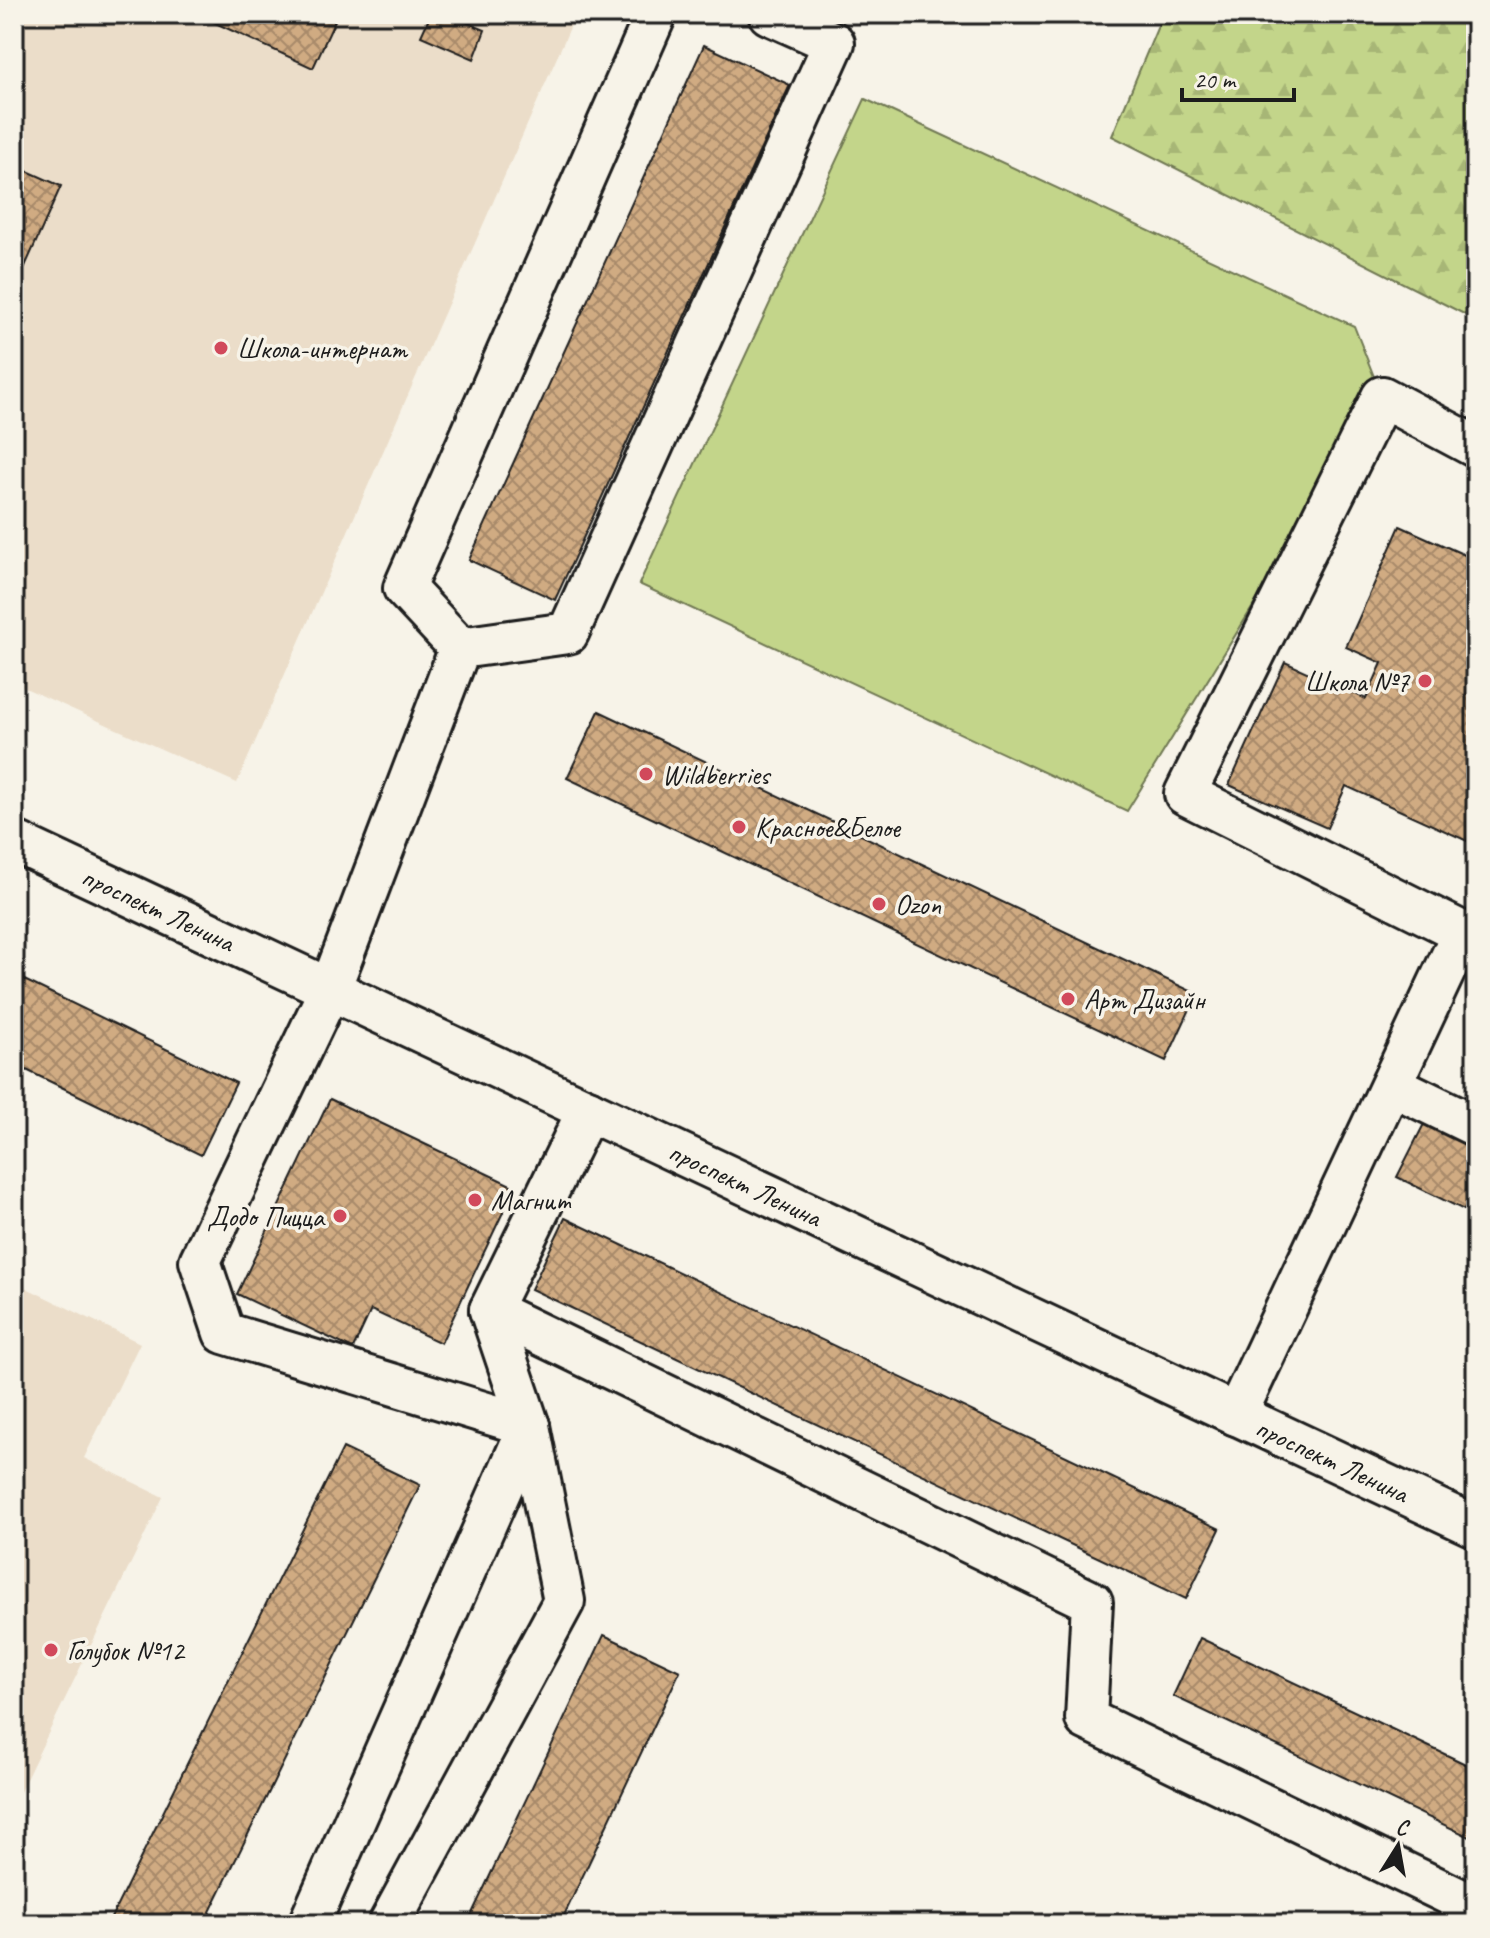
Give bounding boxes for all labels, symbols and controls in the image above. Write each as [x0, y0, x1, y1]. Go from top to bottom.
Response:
scale bar [1182, 52, 1294, 102]
text: 20 m [1194, 65, 1237, 95]
place label: Школа-интернат [237, 331, 409, 366]
marker: Школа-интернат [212, 339, 230, 357]
place label: Школа №7 [1305, 664, 1410, 699]
marker: Школа №7 [1416, 672, 1434, 690]
place label: Wildberries [662, 757, 772, 792]
marker: Wildberries [637, 765, 655, 783]
place label: Красное&Белое [755, 810, 902, 845]
marker: Красное&Белое [730, 818, 748, 836]
street label: проспект Ленина [76, 858, 241, 960]
place label: Ozon [895, 887, 941, 922]
marker: Ozon [870, 895, 888, 913]
place label: Арт Дизайн [1084, 982, 1206, 1017]
marker: Арт Дизайн [1059, 990, 1077, 1008]
street label: проспект Ленина [663, 1133, 828, 1235]
place label: Магнит [491, 1183, 572, 1218]
marker: Магнит [466, 1191, 484, 1209]
place label: Додо Пицца [207, 1199, 326, 1234]
marker: Додо Пицца [331, 1207, 349, 1225]
street label: проспект Ленина [1250, 1409, 1415, 1511]
place label: Голубок №12 [67, 1633, 186, 1668]
marker: Голубок №12 [42, 1641, 60, 1659]
north arrow [1358, 1806, 1438, 1886]
text: С [1394, 1813, 1413, 1843]

